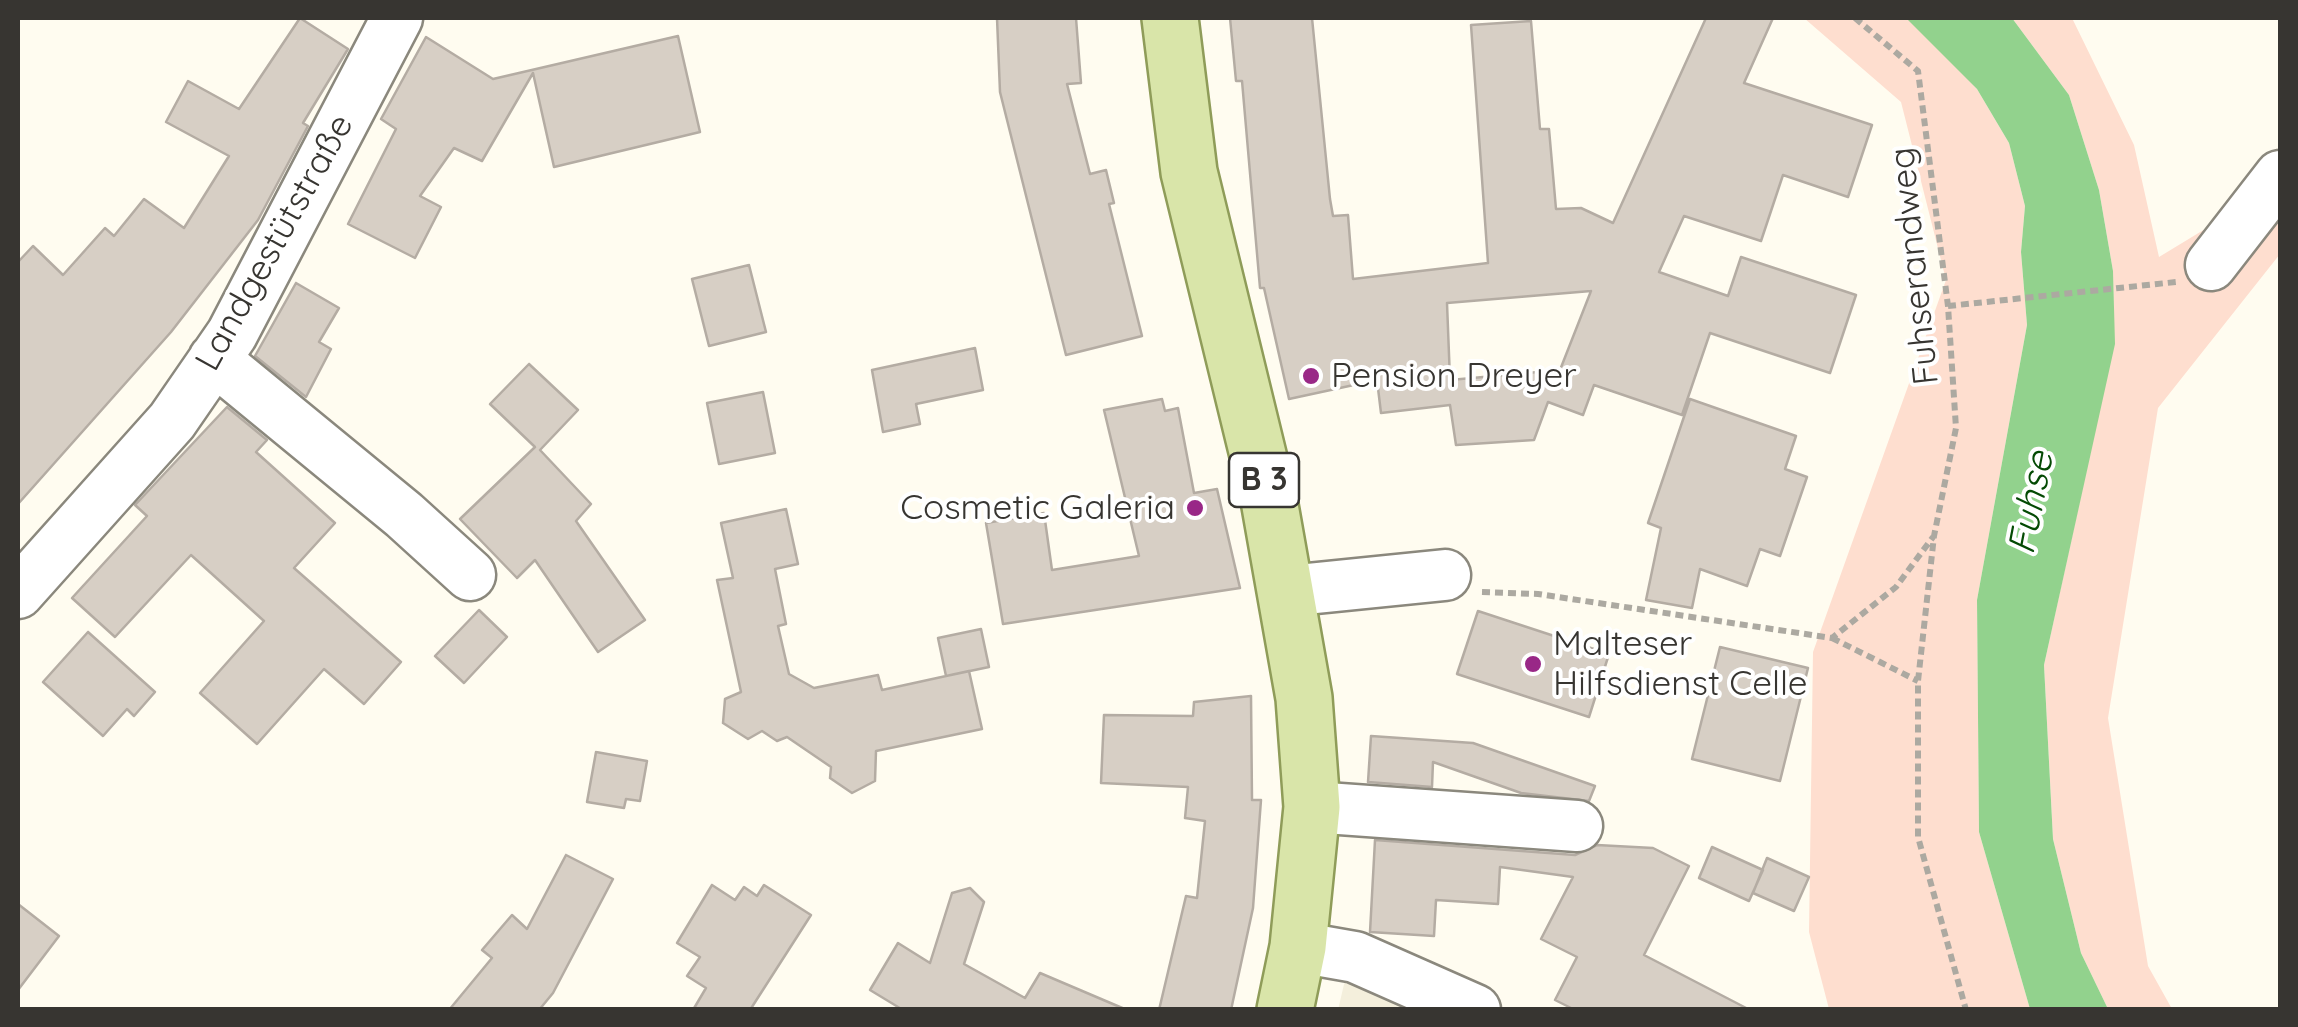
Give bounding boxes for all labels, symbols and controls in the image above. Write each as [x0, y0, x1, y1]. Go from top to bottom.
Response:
street label: Landgestütstraße [187, 108, 363, 378]
street label: Fuhserandweg [1882, 145, 1948, 387]
place label: Pension Dreyer [1331, 355, 1577, 397]
marker: Pension Dreyer [1300, 365, 1322, 387]
water label: Fuhse [2000, 448, 2064, 558]
road number: B 3 [1229, 453, 1299, 507]
place label: Cosmetic Galeria [900, 487, 1175, 529]
marker: Cosmetic Galeria [1184, 497, 1206, 519]
place label: Malteser Hilfsdienst Celle [1553, 623, 1807, 705]
marker: Malteser Hilfsdienst Celle [1522, 653, 1544, 675]

